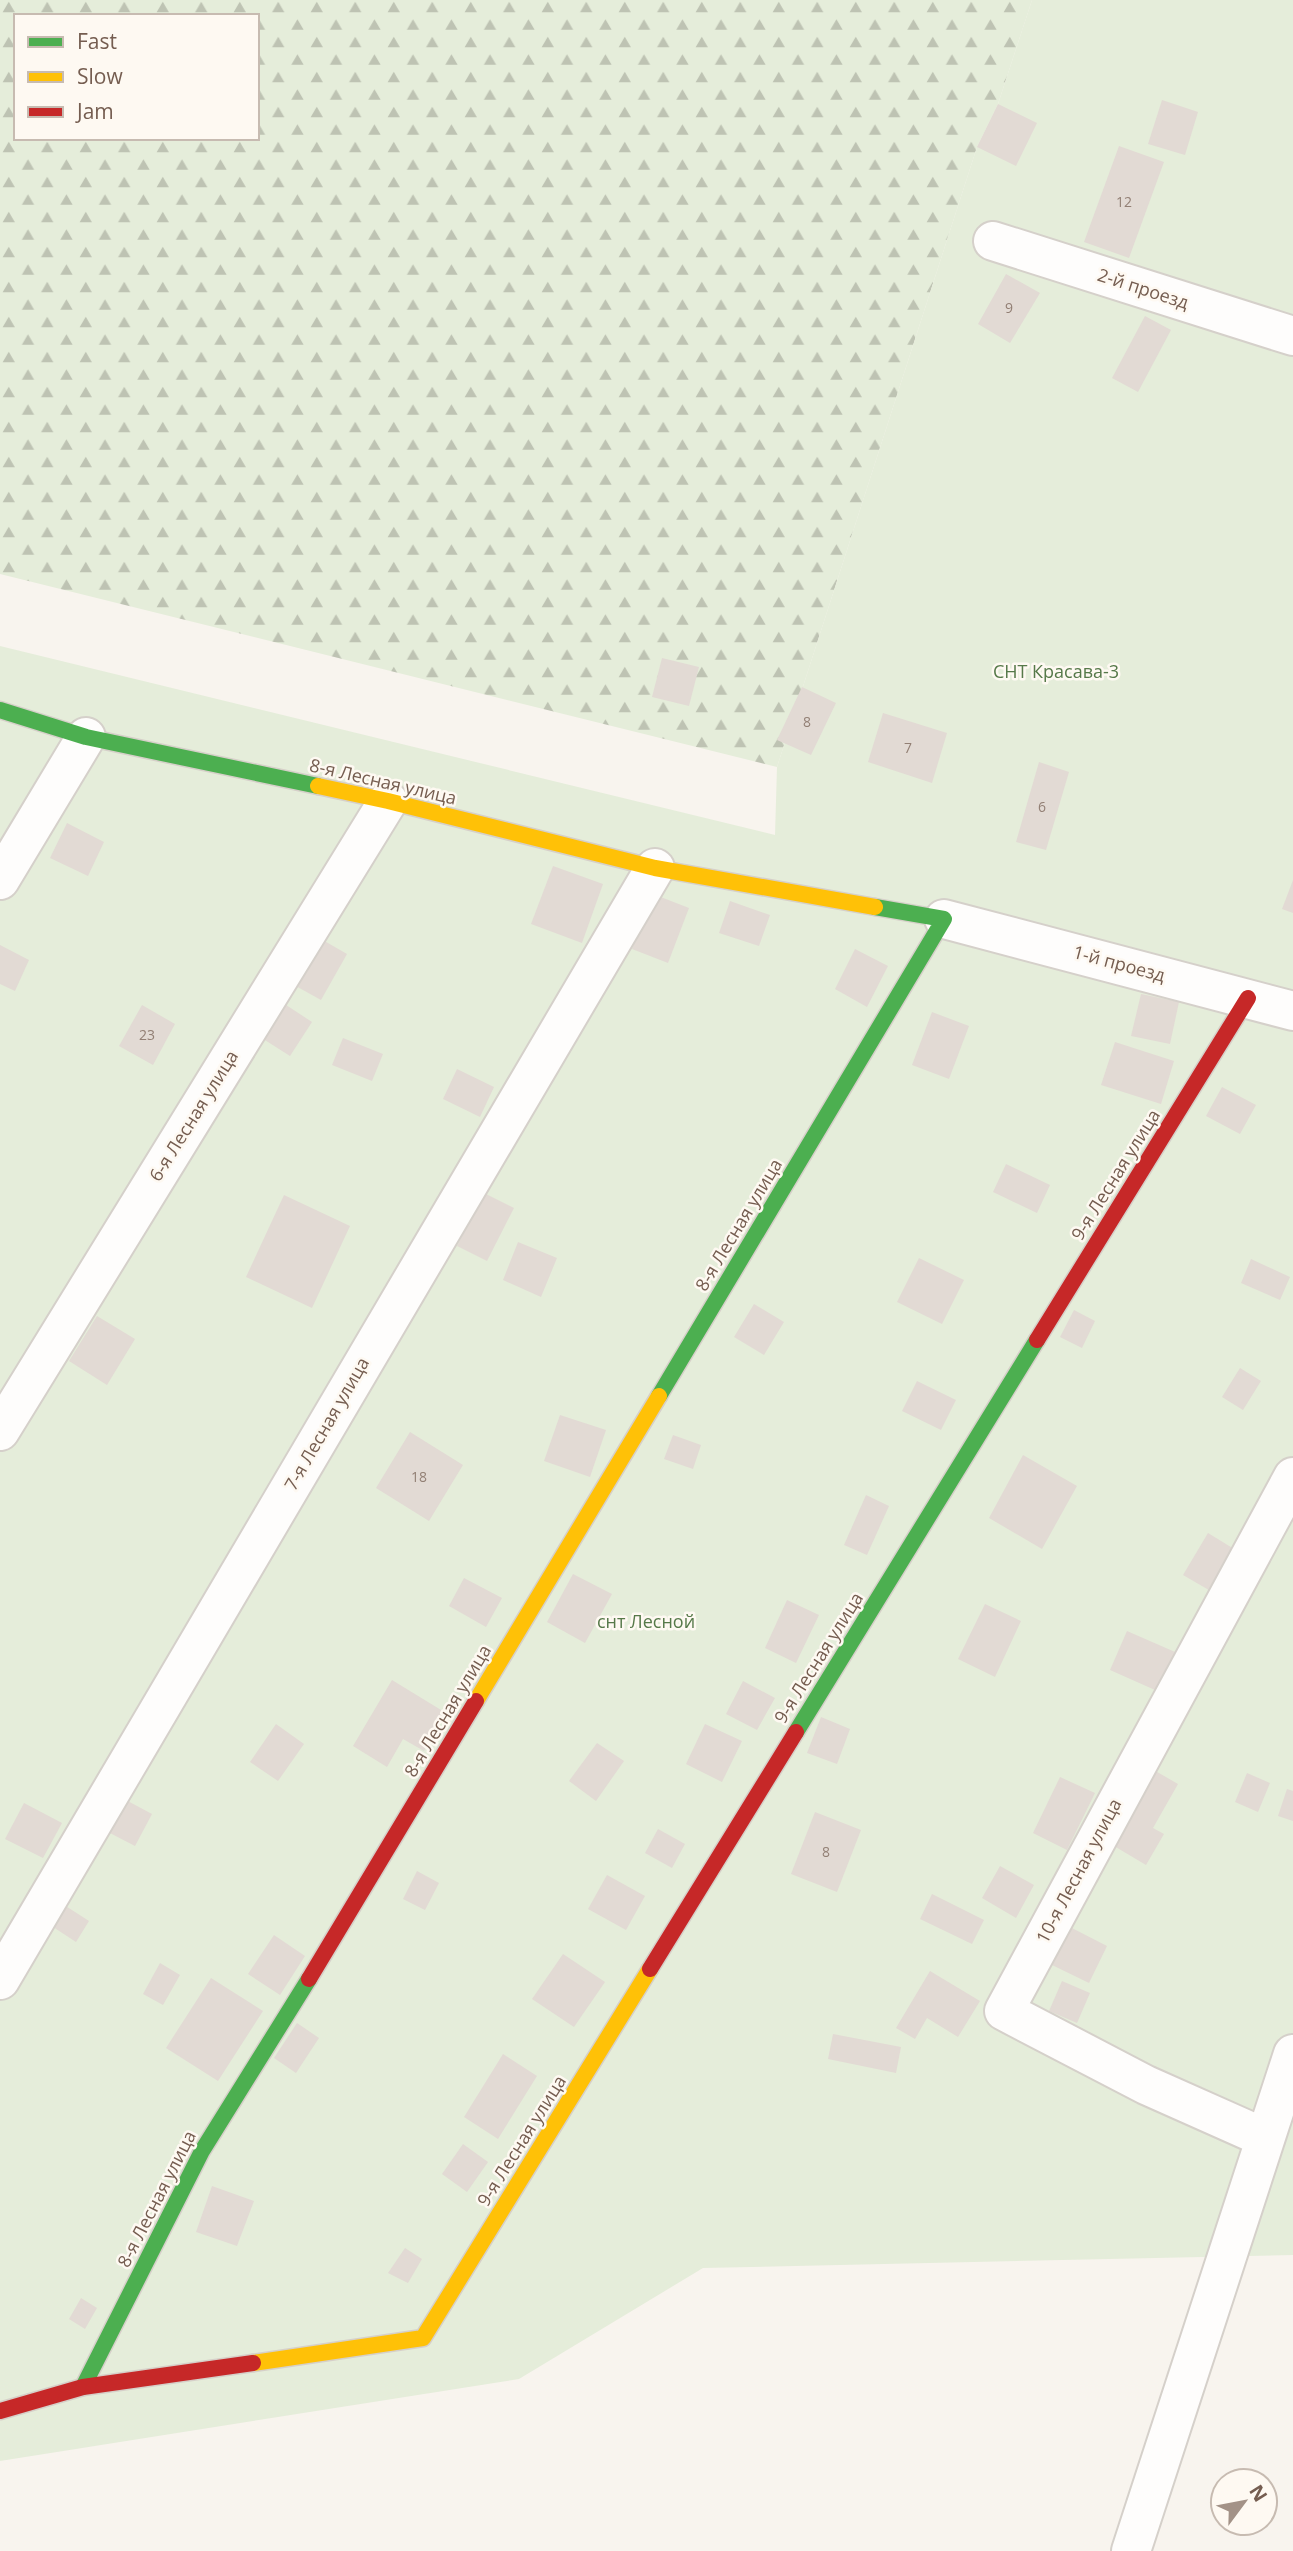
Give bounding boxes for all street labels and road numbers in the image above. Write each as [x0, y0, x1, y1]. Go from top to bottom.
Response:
street label: 2-й проезд [1095, 262, 1192, 314]
street label: 8-я Лесная улица [307, 752, 459, 810]
street label: 1-й проезд [1071, 939, 1168, 987]
street label: 6-я Лесная улица [143, 1045, 243, 1186]
street label: 9-я Лесная улица [1065, 1104, 1165, 1245]
street label: 8-я Лесная улица [689, 1154, 787, 1295]
street label: 7-я Лесная улица [278, 1352, 374, 1495]
street label: 9-я Лесная улица [768, 1587, 868, 1728]
street label: 8-я Лесная улица [398, 1640, 496, 1781]
street label: 10-я Лесная улица [1030, 1794, 1126, 1947]
street label: 9-я Лесная улица [471, 2070, 571, 2211]
street label: 8-я Лесная улица [111, 2126, 201, 2271]

